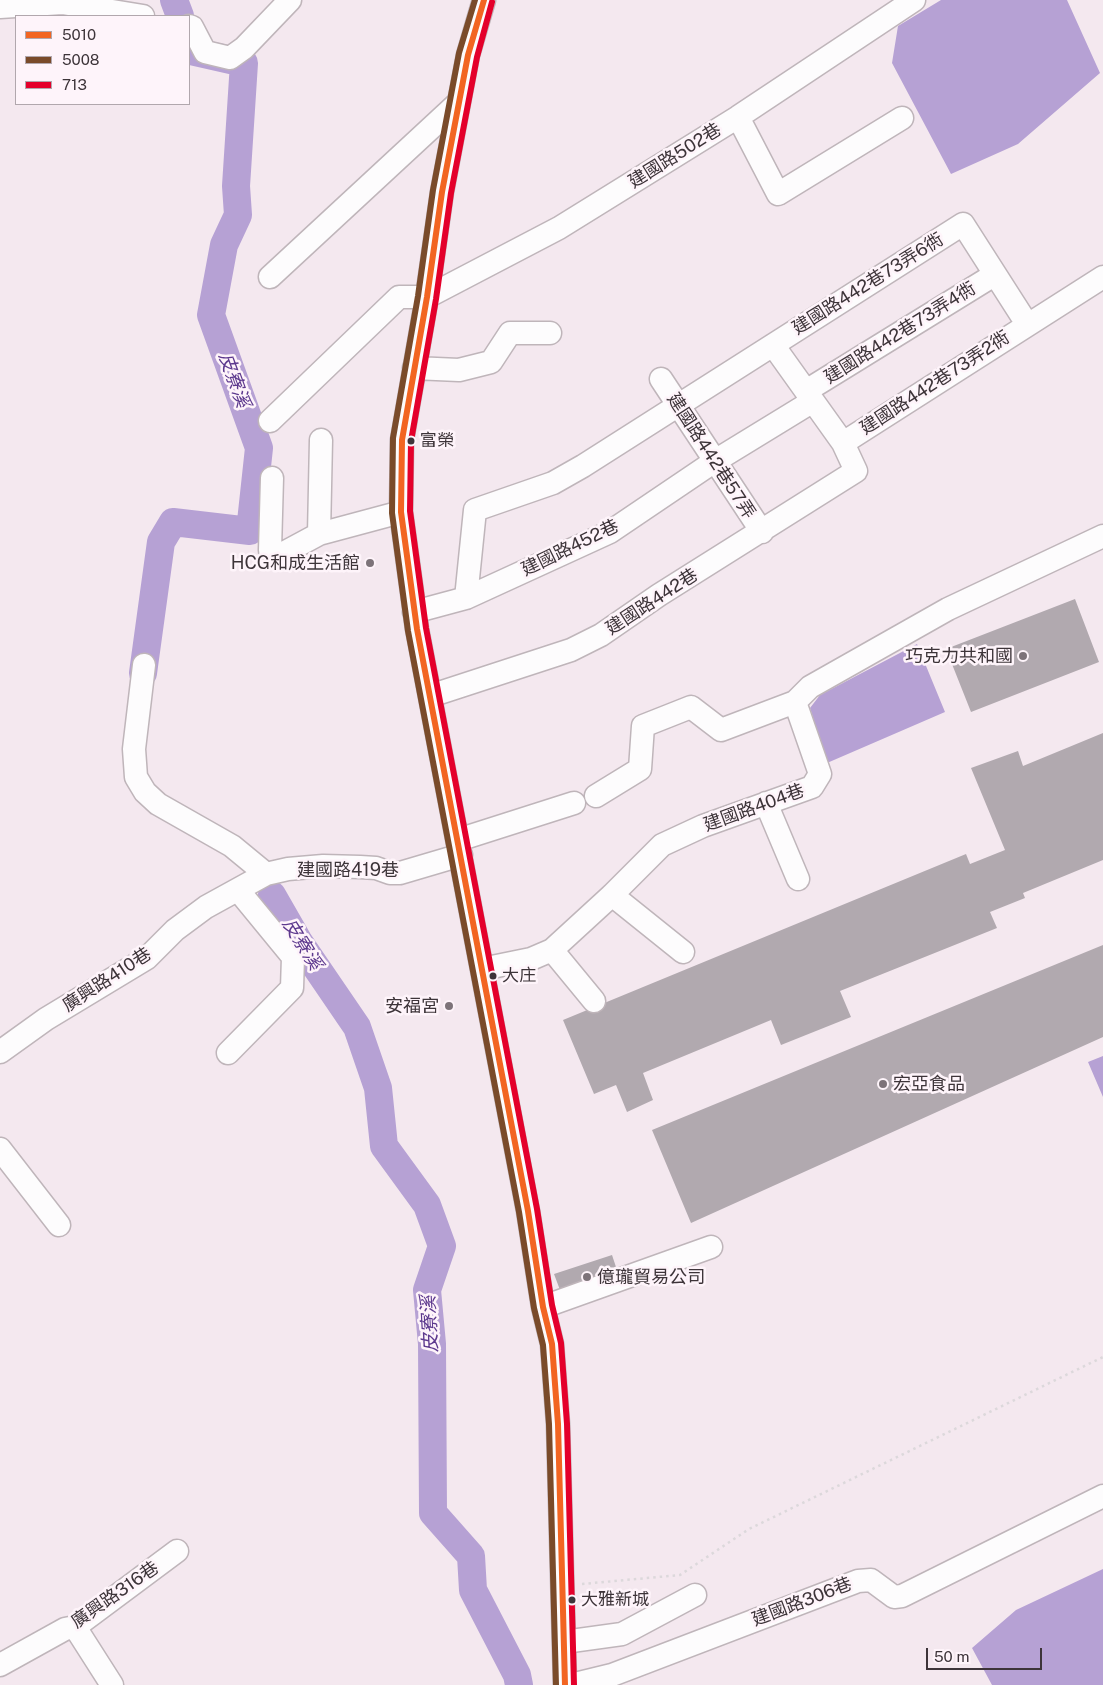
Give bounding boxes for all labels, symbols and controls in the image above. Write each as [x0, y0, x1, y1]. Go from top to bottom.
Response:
legend [15, 15, 190, 105]
text: 5010 [62, 26, 96, 43]
text: 5008 [62, 51, 99, 68]
text: 713 [62, 76, 87, 93]
street label: 建國路502巷 [625, 119, 725, 193]
street label: 建國路442巷73弄6衖 [788, 229, 948, 339]
street label: 建國路442巷73弄4衖 [820, 278, 980, 388]
street label: 建國路442巷73弄2衖 [856, 327, 1014, 439]
water label: 皮寮溪 [214, 349, 254, 411]
street label: 建國路442巷57弄 [662, 389, 760, 523]
place label: 富榮 [420, 431, 454, 451]
marker: 富榮 [406, 436, 416, 446]
street label: 建國路452巷 [518, 515, 622, 581]
place label: HCG和成生活館 [231, 552, 360, 574]
marker: HCG和成生活館 [364, 557, 376, 569]
street label: 建國路442巷 [602, 564, 702, 640]
place label: 巧克力共和國 [905, 645, 1013, 667]
marker: 巧克力共和國 [1017, 650, 1029, 662]
street label: 建國路404巷 [701, 780, 807, 836]
street label: 建國路419巷 [297, 859, 399, 881]
water label: 皮寮溪 [277, 914, 327, 974]
street label: 廣興路410巷 [58, 943, 156, 1017]
place label: 大庄 [502, 966, 536, 986]
marker: 大庄 [488, 971, 498, 981]
place label: 安福宮 [385, 995, 439, 1017]
marker: 安福宮 [443, 1000, 455, 1012]
place label: 宏亞食品 [893, 1073, 965, 1095]
marker: 宏亞食品 [877, 1078, 889, 1090]
place label: 億瓏貿易公司 [597, 1266, 705, 1288]
marker: 億瓏貿易公司 [581, 1271, 593, 1283]
water label: 皮寮溪 [417, 1295, 443, 1353]
street label: 廣興路316巷 [67, 1557, 163, 1633]
street label: 建國路306巷 [749, 1573, 855, 1631]
place label: 大雅新城 [581, 1590, 649, 1610]
marker: 大雅新城 [567, 1595, 577, 1605]
scale bar [928, 1638, 1044, 1670]
text: 50 m [934, 1648, 969, 1665]

